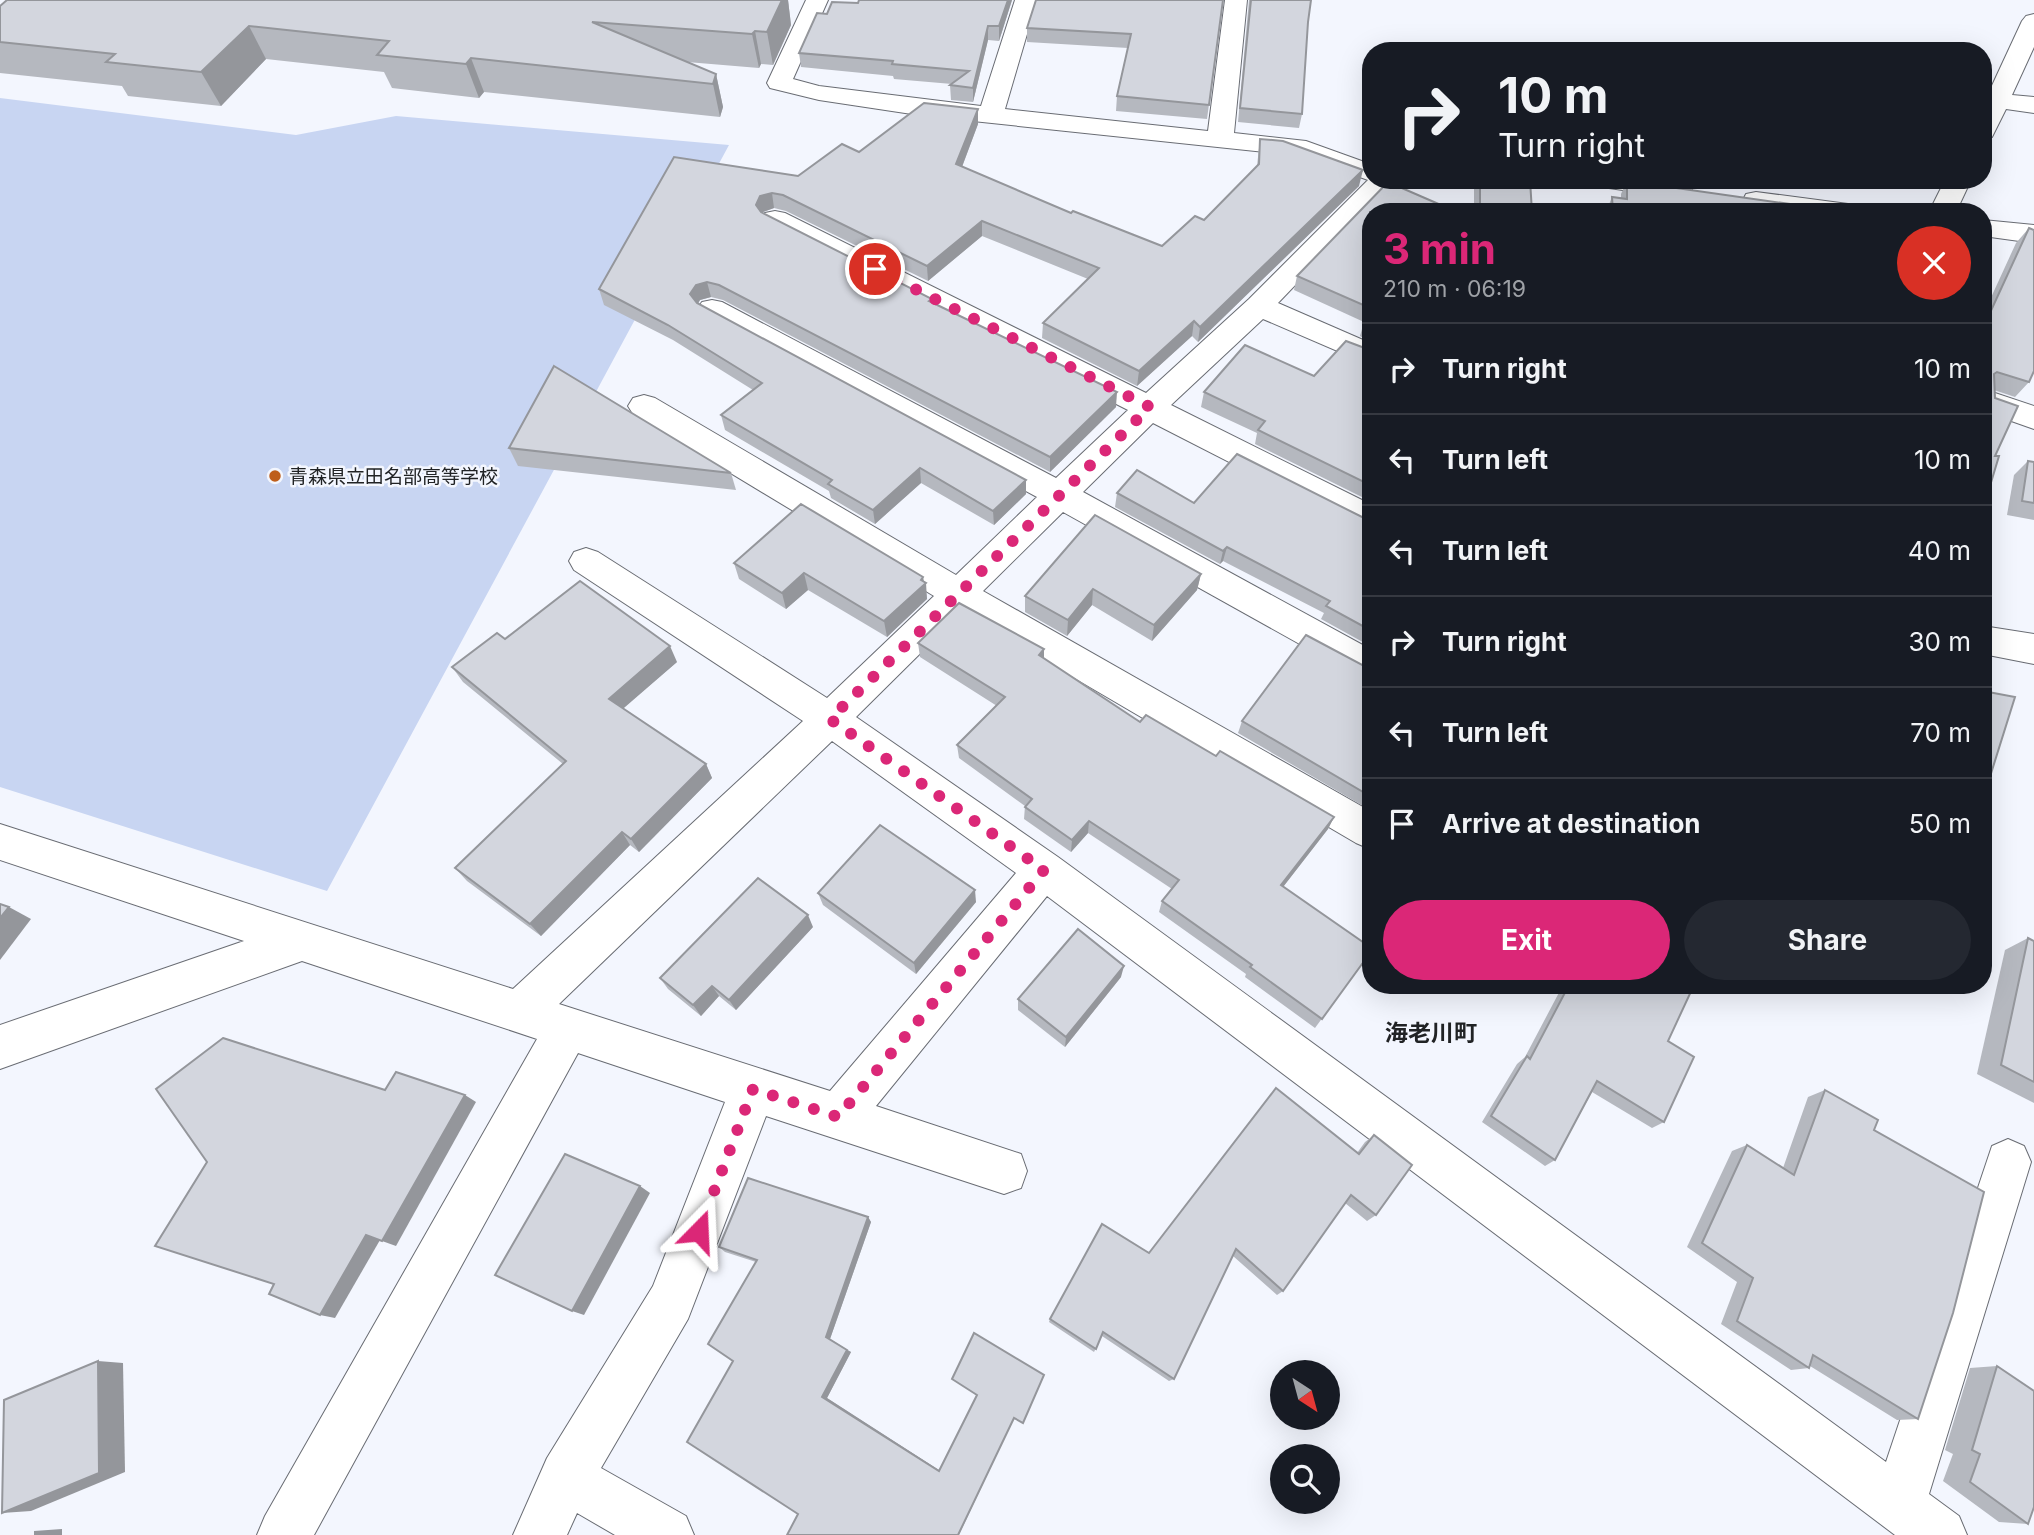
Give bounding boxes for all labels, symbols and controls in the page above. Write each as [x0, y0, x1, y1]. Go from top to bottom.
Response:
text: 10 m [1498, 66, 1609, 125]
icon: right [1383, 70, 1474, 161]
text: Turn right [1498, 126, 1645, 165]
text: 3 min [1383, 223, 1496, 274]
button: close [1897, 226, 1971, 300]
pin [845, 239, 905, 299]
icon: arrive [856, 250, 894, 288]
text: 210 m · 06:19 [1383, 275, 1526, 303]
icon: right [1383, 350, 1421, 388]
text: Turn right [1442, 353, 1567, 384]
text: 10 m [1914, 353, 1971, 384]
icon: left [1383, 441, 1421, 479]
text: Turn left [1442, 444, 1548, 475]
text: 10 m [1914, 444, 1971, 475]
place label: 青森県立田名部高等学校 [289, 465, 498, 488]
marker: 青森県立田名部高等学校 [267, 468, 283, 484]
icon: left [1383, 532, 1421, 570]
text: Turn left [1442, 535, 1548, 566]
text: 40 m [1908, 535, 1971, 566]
icon: right [1383, 623, 1421, 661]
text: Turn right [1442, 626, 1567, 657]
text: 30 m [1908, 626, 1971, 657]
icon: left [1383, 714, 1421, 752]
text: Turn left [1442, 717, 1548, 748]
text: 70 m [1910, 717, 1971, 748]
icon: arrive [1383, 805, 1421, 843]
text: Arrive at destination [1442, 808, 1701, 839]
text: 50 m [1909, 808, 1971, 839]
button: Exit [1383, 900, 1670, 980]
button: Share [1684, 900, 1971, 980]
district label: 海老川町 [1385, 1019, 1477, 1047]
position arrow [662, 1194, 736, 1268]
north arrow [1270, 1360, 1340, 1430]
map controls [1270, 1360, 1340, 1514]
button: search [1270, 1444, 1340, 1514]

